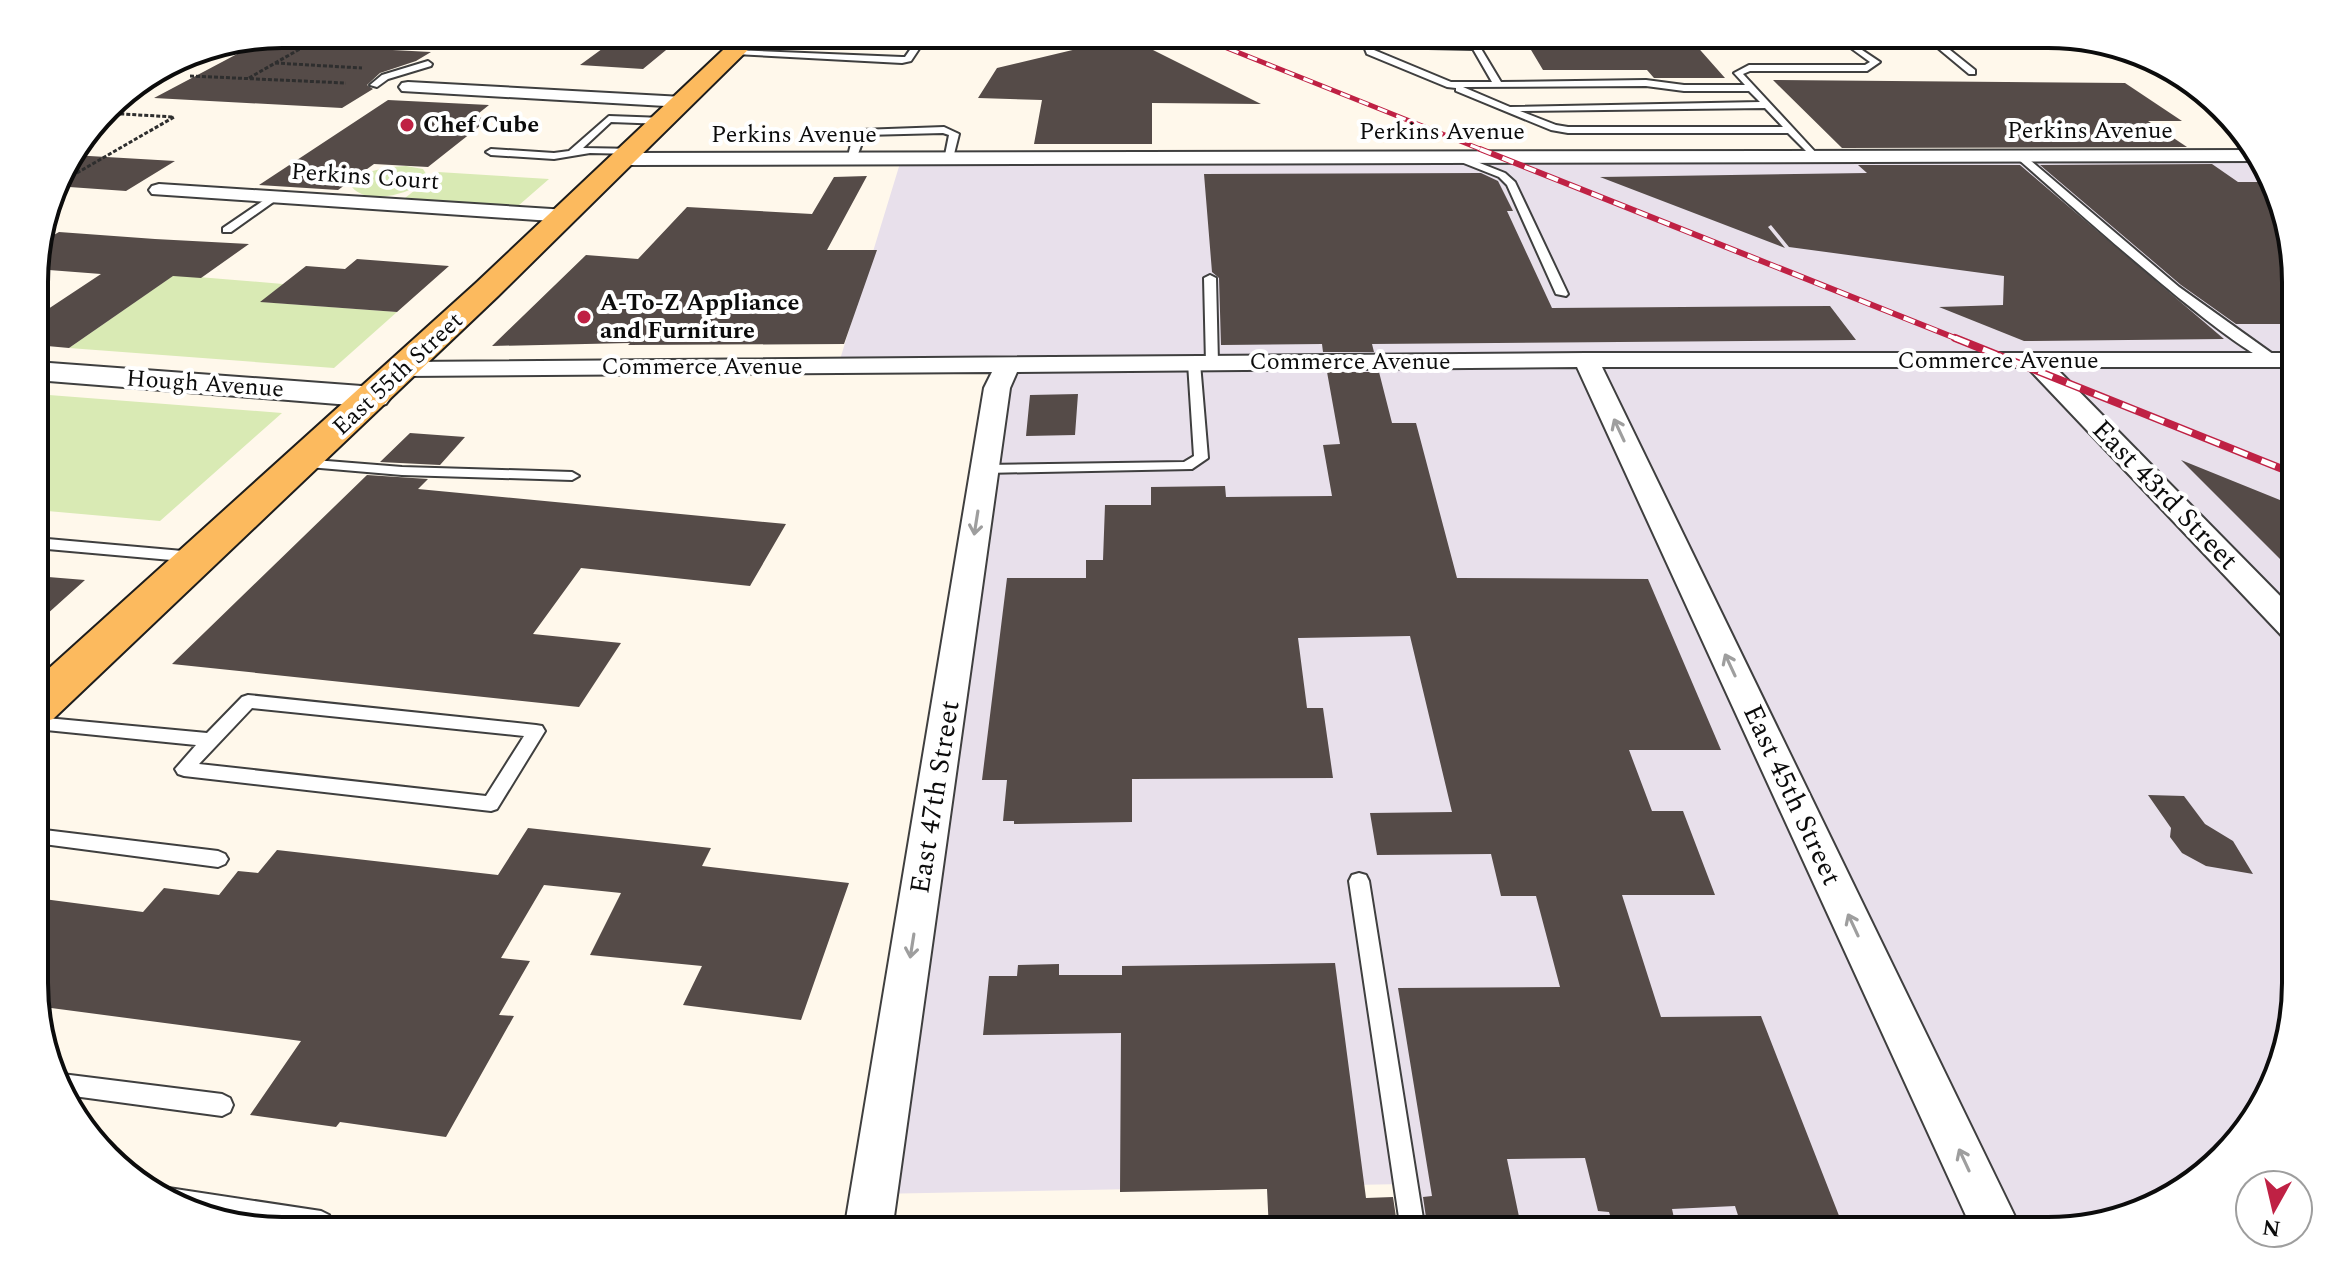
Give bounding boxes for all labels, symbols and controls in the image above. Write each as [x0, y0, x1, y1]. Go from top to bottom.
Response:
place label: Chef Cube [423, 107, 539, 143]
street label: Perkins Avenue [2007, 113, 2173, 149]
street label: Perkins Avenue [1359, 114, 1525, 150]
marker: Chef Cube [398, 116, 416, 134]
street label: Perkins Avenue [711, 117, 877, 153]
street label: Perkins Court [290, 154, 440, 200]
place label: A-To-Z Appliance and Furniture [600, 285, 799, 349]
street label: East 55th Street [324, 304, 472, 444]
marker: A-To-Z Appliance and Furniture [575, 308, 593, 326]
street label: Commerce Avenue [1897, 343, 2099, 379]
street label: Commerce Avenue [1249, 344, 1451, 380]
street label: Commerce Avenue [601, 349, 803, 385]
street label: Hough Avenue [125, 361, 285, 407]
street label: East 43rd Street [2081, 410, 2249, 580]
one-way arrow [1611, 418, 1626, 442]
one-way arrow [968, 510, 983, 535]
one-way arrow [1722, 653, 1737, 677]
street label: East 47th Street [898, 697, 972, 897]
street label: East 45th Street [1731, 697, 1853, 893]
one-way arrow [1845, 913, 1860, 937]
one-way arrow [904, 933, 919, 958]
one-way arrow [1956, 1148, 1971, 1172]
north arrow [2234, 1169, 2314, 1249]
text: N [2260, 1210, 2283, 1245]

